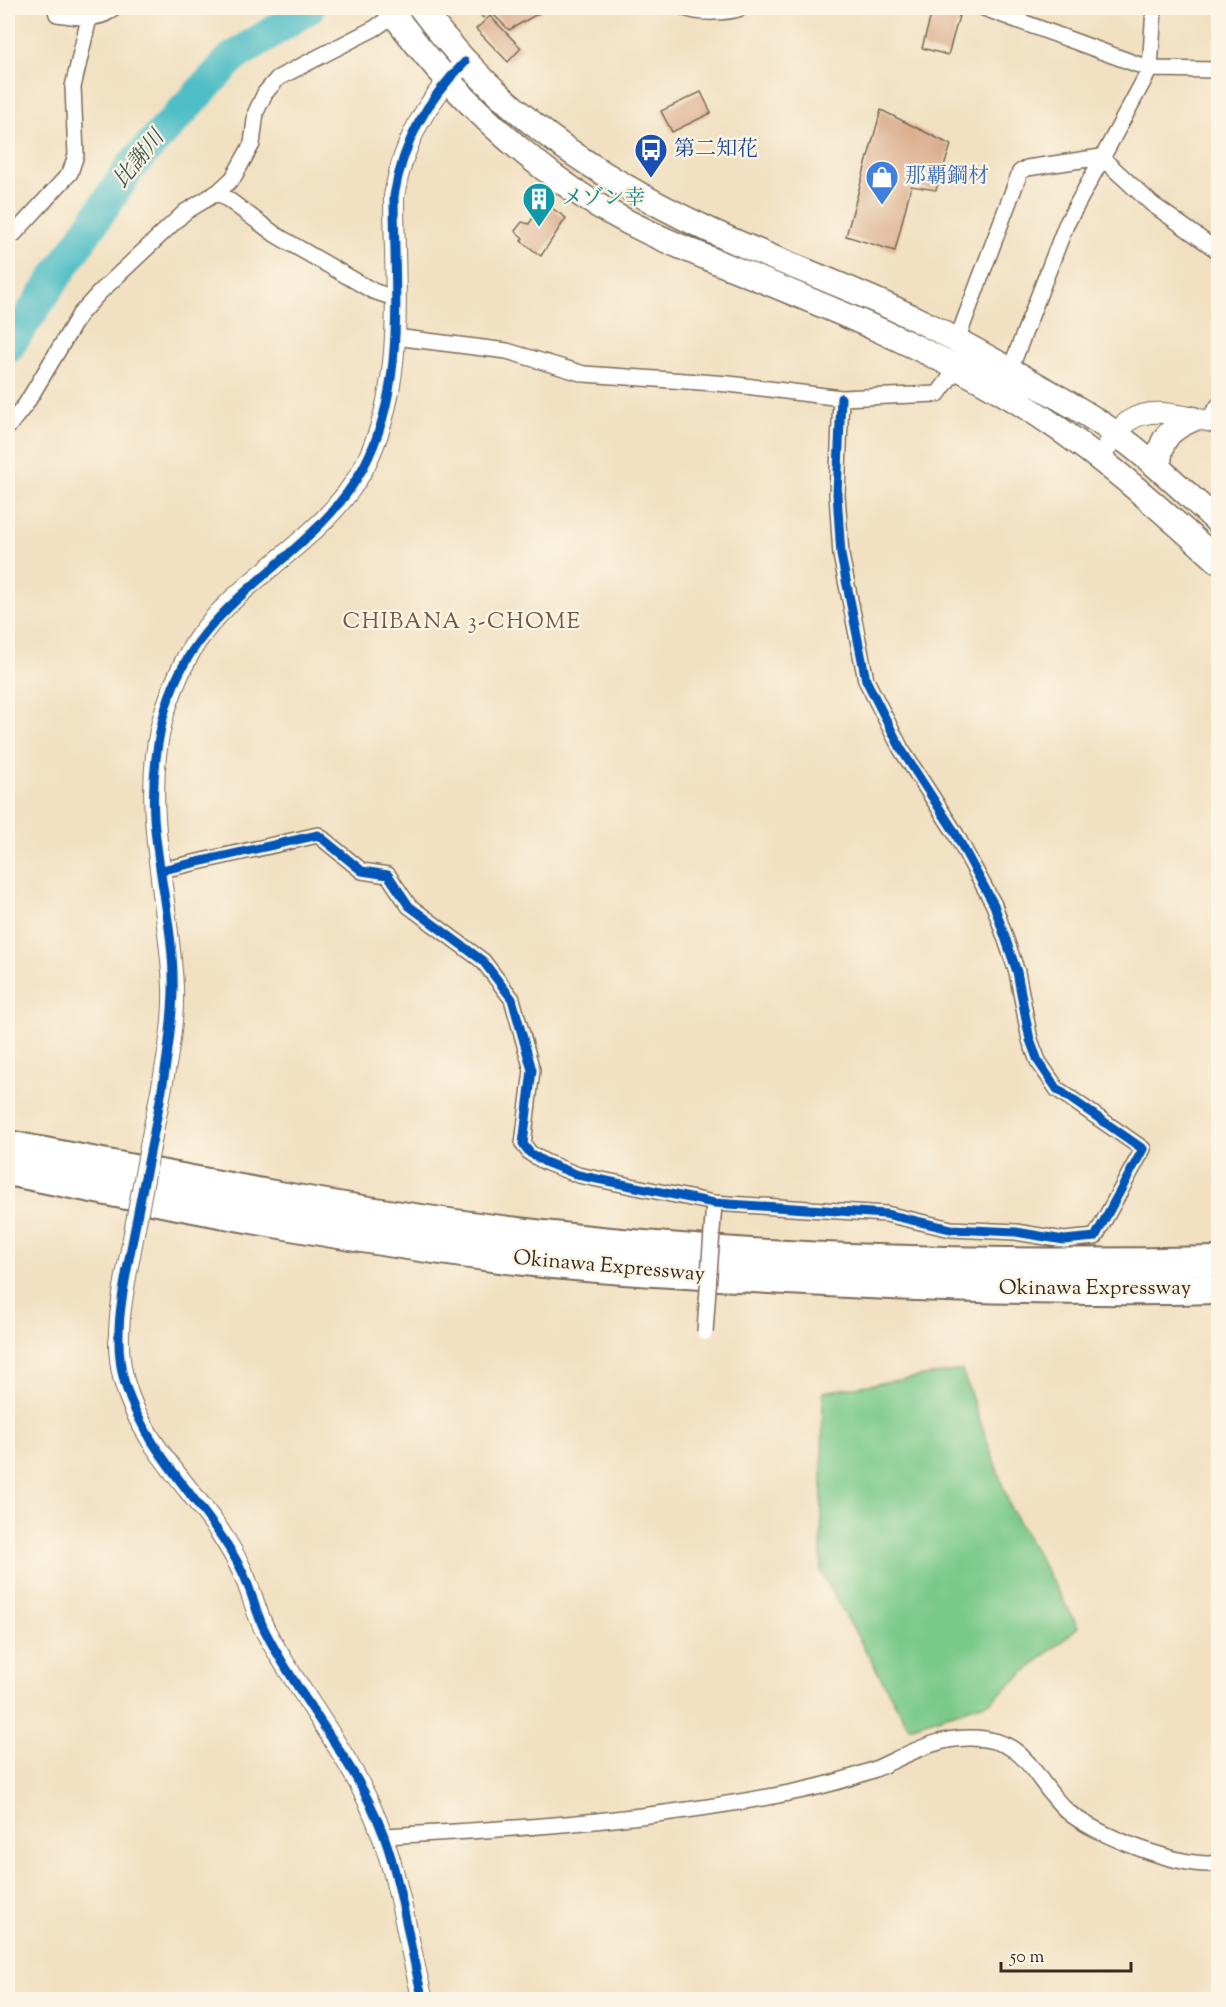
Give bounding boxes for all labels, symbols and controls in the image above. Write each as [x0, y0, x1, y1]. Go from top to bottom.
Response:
water label: 比謝川 [107, 123, 174, 196]
bus stop icon: 第二知花 [633, 132, 669, 179]
place label: 第二知花 [674, 135, 758, 165]
shop icon: 那覇鋼材 [864, 159, 900, 206]
place label: 那覇鋼材 [905, 162, 989, 192]
building icon: メゾン幸 [521, 181, 557, 228]
place label: メゾン幸 [562, 184, 645, 214]
district label: CHIBANA 3-CHOME [342, 607, 582, 639]
street label: Okinawa Expressway [512, 1244, 707, 1290]
street label: Okinawa Expressway [999, 1274, 1192, 1304]
scale bar [1001, 1935, 1132, 1973]
text: 50 m [1009, 1945, 1045, 1971]

